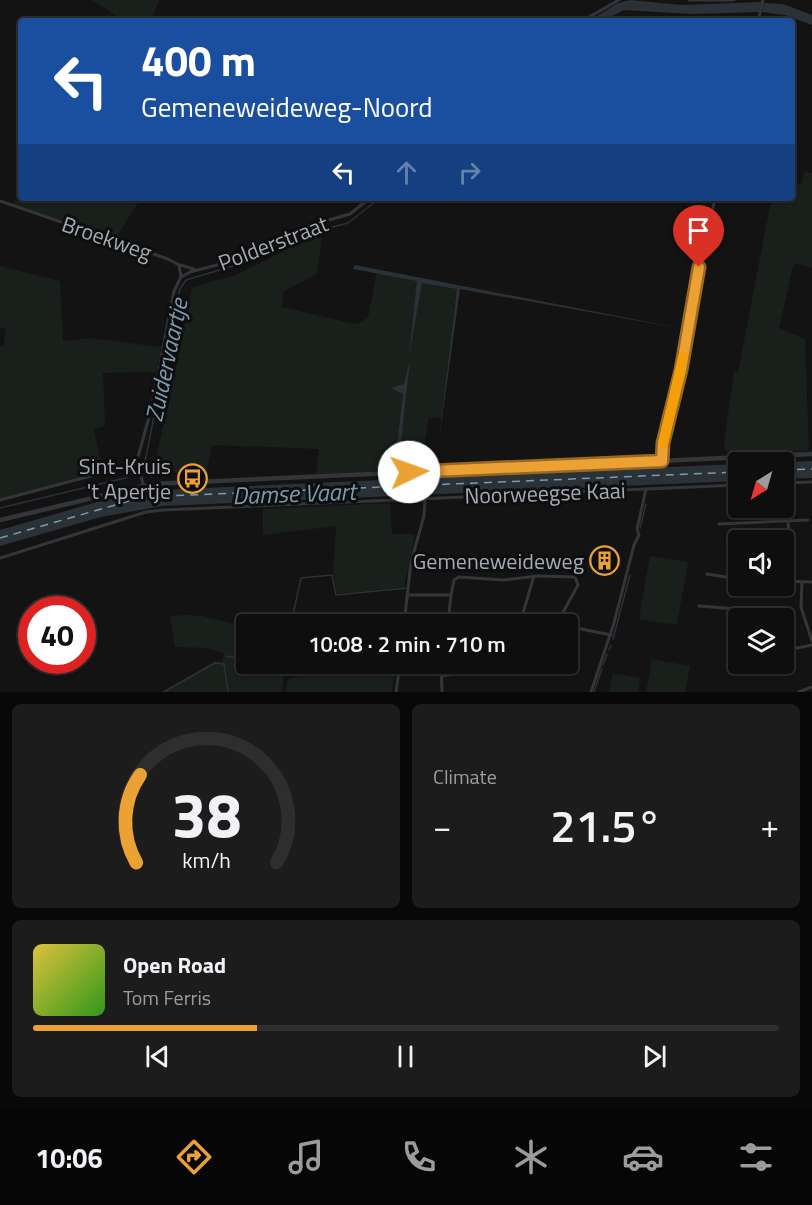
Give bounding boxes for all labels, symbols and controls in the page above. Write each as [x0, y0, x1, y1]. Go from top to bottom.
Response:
text: 400 m [141, 28, 256, 92]
icon: left [42, 42, 120, 120]
text: Gemeneweideweg-Noord [141, 86, 433, 127]
icon: left [327, 156, 360, 189]
icon: ahead [390, 156, 423, 189]
icon: right [453, 156, 486, 189]
pin [673, 205, 724, 267]
street label: Polderstraat [213, 206, 333, 280]
street label: Broekweg [57, 207, 157, 269]
icon: arrive [682, 214, 715, 247]
water label: Zuidervaartje [135, 293, 197, 425]
position arrow [377, 440, 441, 504]
place label: Sint-Kruis 't Apertje [79, 449, 171, 508]
north arrow [728, 452, 794, 518]
map controls [728, 452, 794, 674]
bus stop icon: Sint-Kruis 't Apertje [176, 463, 208, 495]
water label: Damse Vaart [232, 473, 360, 513]
street label: Noorweegse Kaai [464, 473, 626, 513]
button: sound [728, 530, 794, 596]
place label: Gemeneweideweg [413, 544, 584, 578]
building icon: Gemeneweideweg [589, 545, 621, 577]
speed limit sign: 40 [18, 596, 96, 674]
button: layers [728, 608, 794, 674]
text: 10:08 · 2 min · 710 m [308, 627, 506, 661]
text: Climate [433, 761, 497, 792]
text: 38 [171, 766, 241, 861]
text: 21.5° [550, 791, 662, 859]
text: − [433, 801, 451, 851]
text: + [761, 801, 779, 851]
text: km/h [182, 844, 230, 876]
text: Open Road [123, 948, 226, 982]
text: Tom Ferris [123, 982, 211, 1013]
icon: previous [141, 1040, 174, 1073]
icon: pause [389, 1040, 422, 1073]
icon: next [638, 1040, 671, 1073]
icon: directions [173, 1136, 215, 1178]
icon: music [285, 1136, 327, 1178]
icon: phone [398, 1136, 440, 1178]
icon: climate [510, 1136, 552, 1178]
icon: car [622, 1136, 664, 1178]
icon: filters [735, 1136, 777, 1178]
text: 10:06 [35, 1137, 103, 1178]

